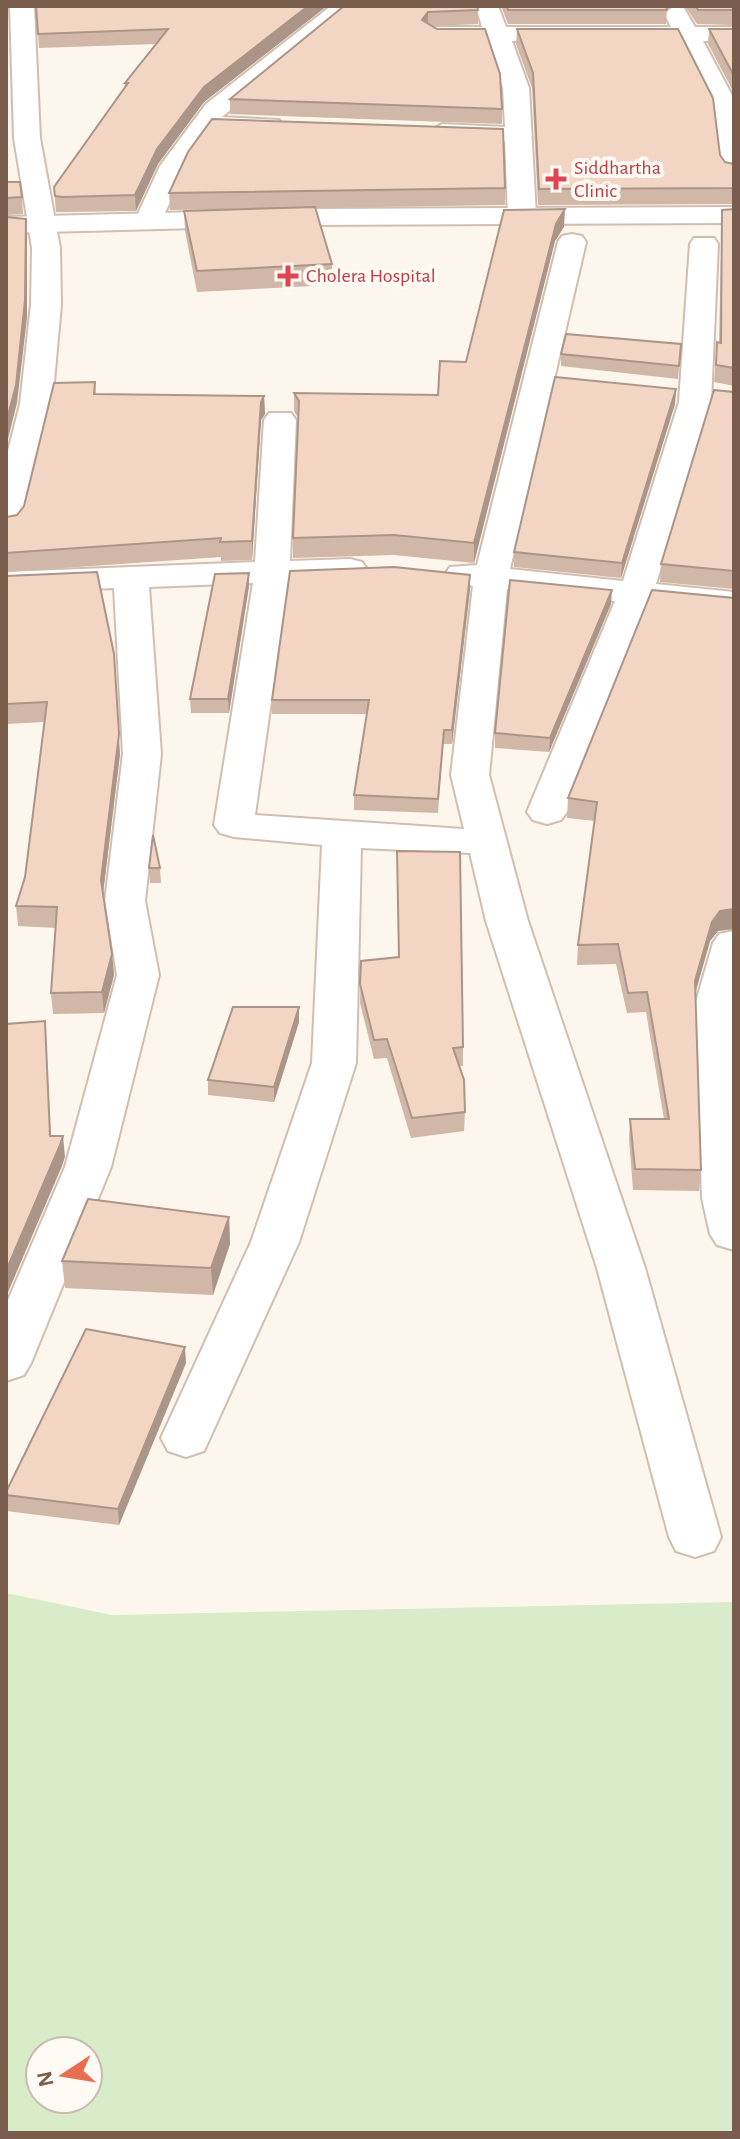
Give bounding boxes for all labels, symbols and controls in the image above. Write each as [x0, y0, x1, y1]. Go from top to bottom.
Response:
place label: Siddhartha Clinic [574, 158, 661, 201]
marker: Siddhartha Clinic [545, 168, 567, 190]
marker: Cholera Hospital [277, 265, 299, 287]
place label: Cholera Hospital [306, 266, 436, 286]
north arrow [24, 2035, 104, 2115]
text: N [33, 2069, 58, 2089]

